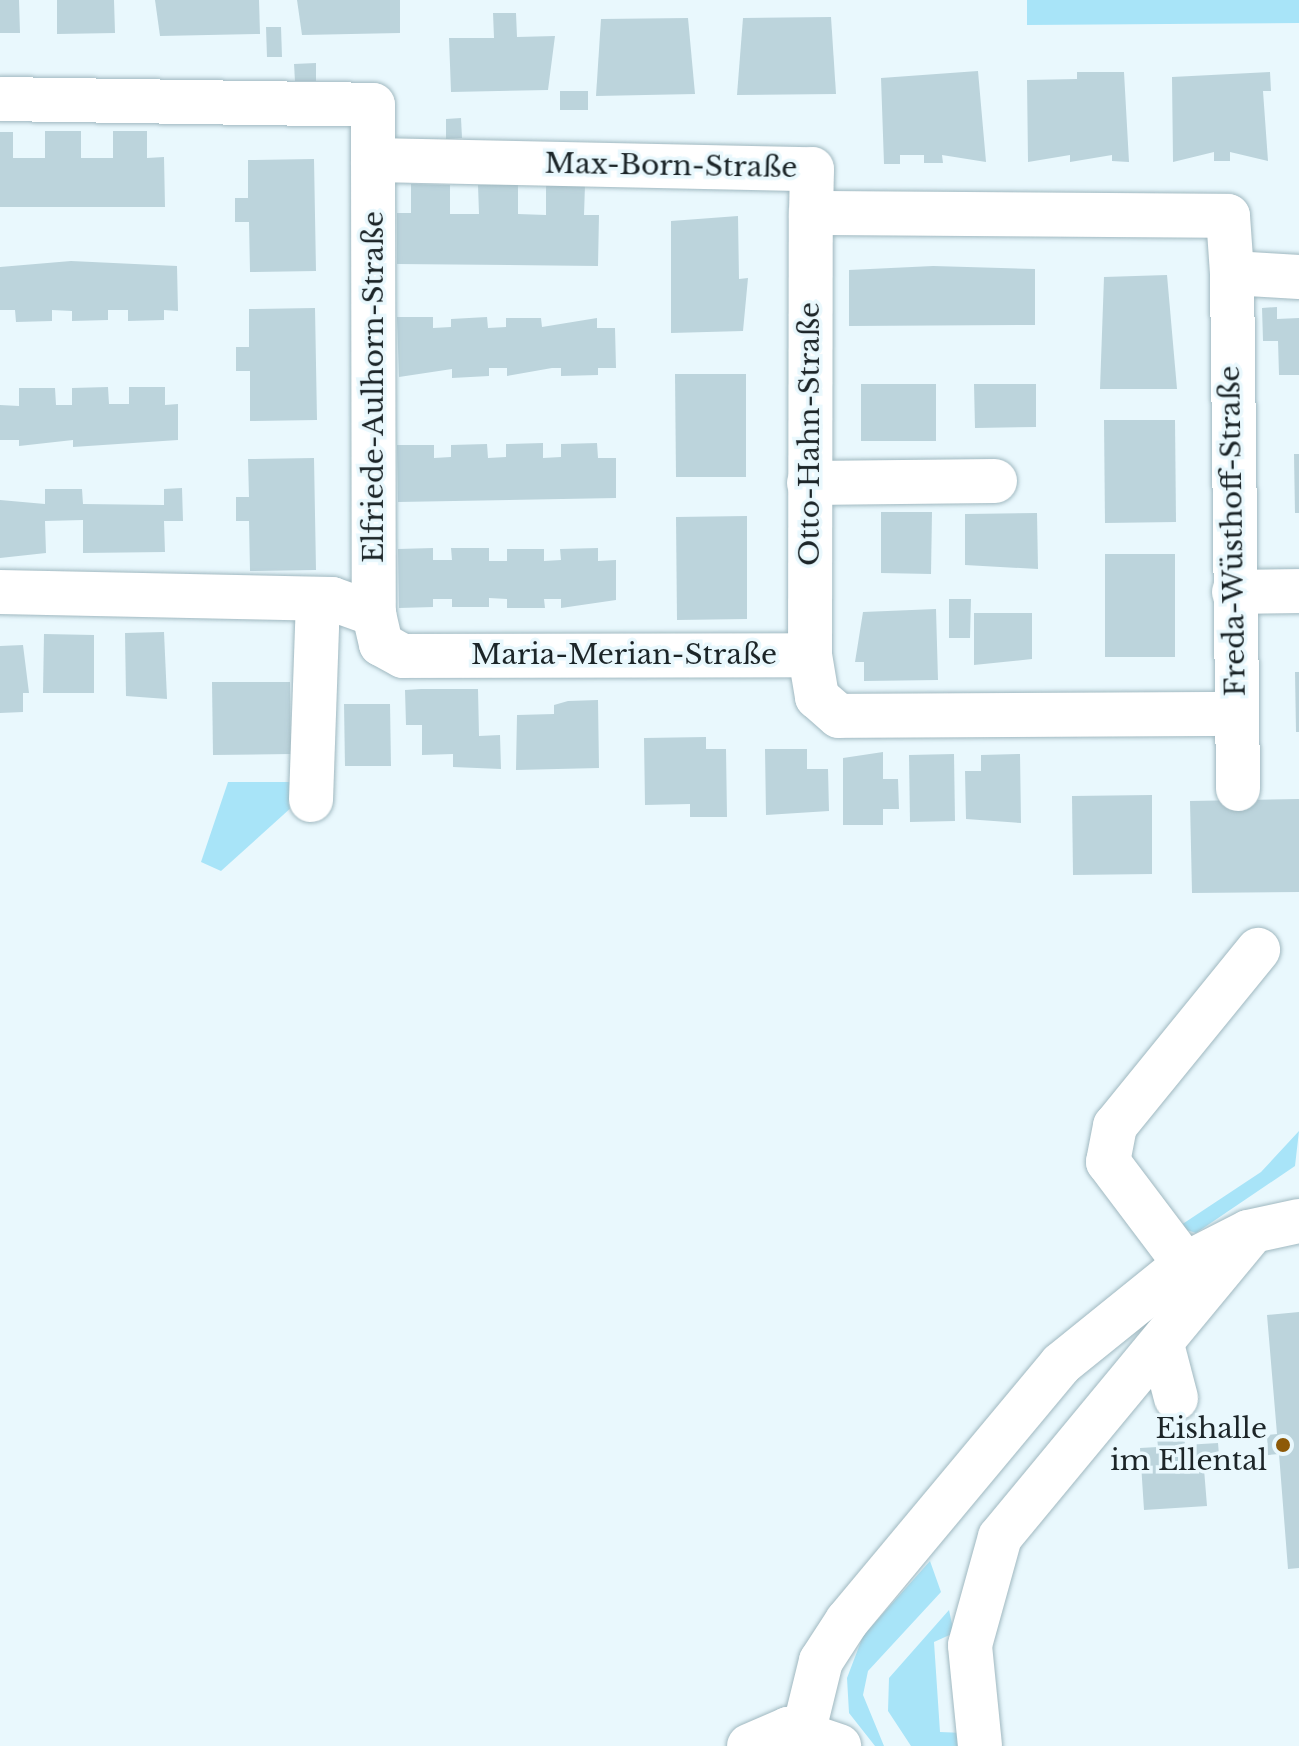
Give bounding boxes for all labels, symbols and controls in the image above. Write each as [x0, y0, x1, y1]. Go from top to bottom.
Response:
street label: Max-Born-Straße [544, 147, 798, 185]
street label: Elfriede-Aulhorn-Straße [357, 211, 391, 563]
street label: Otto-Hahn-Straße [793, 302, 827, 566]
street label: Freda-Wüsthoff-Straße [1213, 365, 1253, 697]
street label: Maria-Merian-Straße [471, 638, 777, 672]
place label: Eishalle im Ellental [1110, 1412, 1267, 1478]
marker: Eishalle im Ellental [1274, 1436, 1292, 1454]

